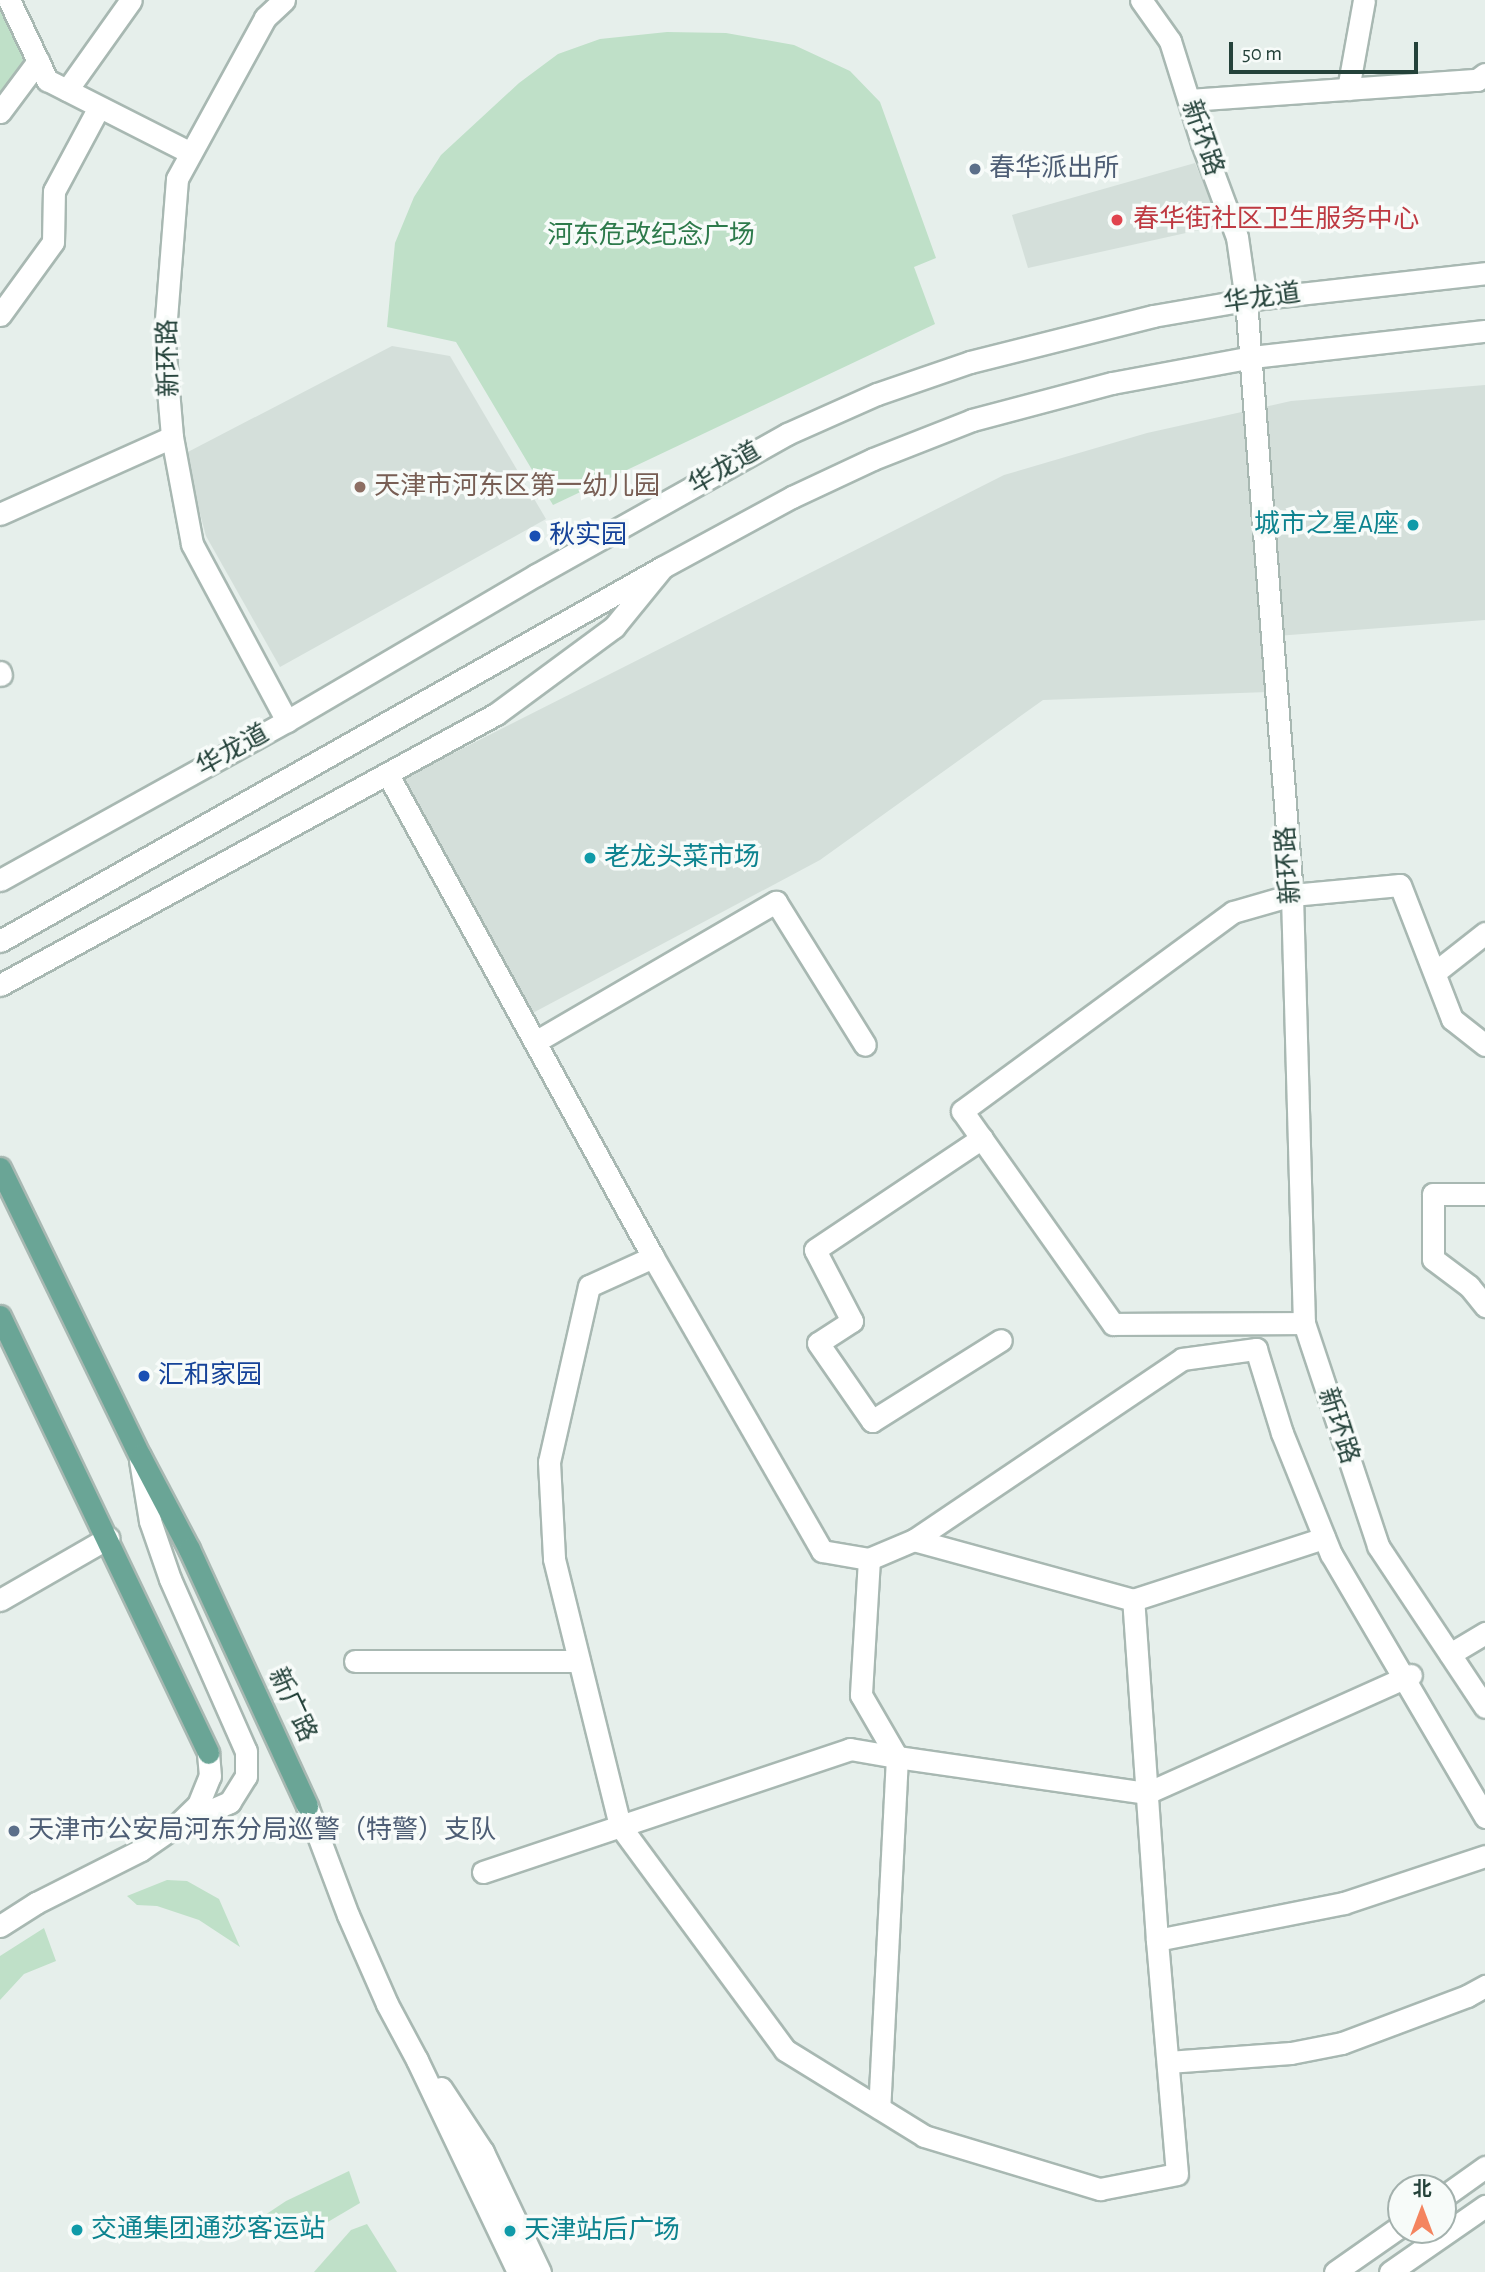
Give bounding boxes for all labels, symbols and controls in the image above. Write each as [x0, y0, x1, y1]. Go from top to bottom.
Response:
scale bar [1233, 28, 1422, 72]
text: 50 m [1242, 43, 1282, 64]
street label: 新环路 [1175, 96, 1229, 180]
place label: 春华派出所 [989, 153, 1119, 185]
marker: 春华派出所 [967, 161, 983, 177]
place label: 春华街社区卫生服务中心 [1133, 204, 1419, 236]
marker: 春华街社区卫生服务中心 [1107, 210, 1127, 230]
park label: 河东危改纪念广场 [547, 220, 755, 252]
street label: 华龙道 [1221, 278, 1303, 320]
street label: 新环路 [153, 319, 185, 397]
street label: 华龙道 [683, 436, 767, 502]
place label: 天津市河东区第一幼儿园 [374, 471, 660, 503]
marker: 天津市河东区第一幼儿园 [352, 479, 368, 495]
place label: 城市之星A座 [1254, 509, 1399, 541]
marker: 城市之星A座 [1405, 517, 1421, 533]
place label: 秋实园 [549, 520, 627, 552]
marker: 秋实园 [527, 528, 543, 544]
street label: 华龙道 [191, 718, 275, 784]
street label: 新环路 [1271, 825, 1307, 905]
place label: 老龙头菜市场 [604, 842, 760, 874]
marker: 老龙头菜市场 [582, 850, 598, 866]
place label: 汇和家园 [158, 1360, 262, 1392]
marker: 汇和家园 [136, 1368, 152, 1384]
street label: 新环路 [1311, 1384, 1365, 1468]
street label: 新广路 [261, 1663, 323, 1747]
place label: 天津市公安局河东分局巡警（特警）支队 [28, 1815, 496, 1847]
marker: 天津市公安局河东分局巡警（特警）支队 [6, 1823, 22, 1839]
north arrow [1387, 2174, 1457, 2244]
text: 北 [1412, 2180, 1432, 2199]
place label: 交通集团通莎客运站 [91, 2214, 325, 2246]
place label: 天津站后广场 [524, 2215, 680, 2247]
marker: 交通集团通莎客运站 [69, 2222, 85, 2238]
marker: 天津站后广场 [502, 2223, 518, 2239]

